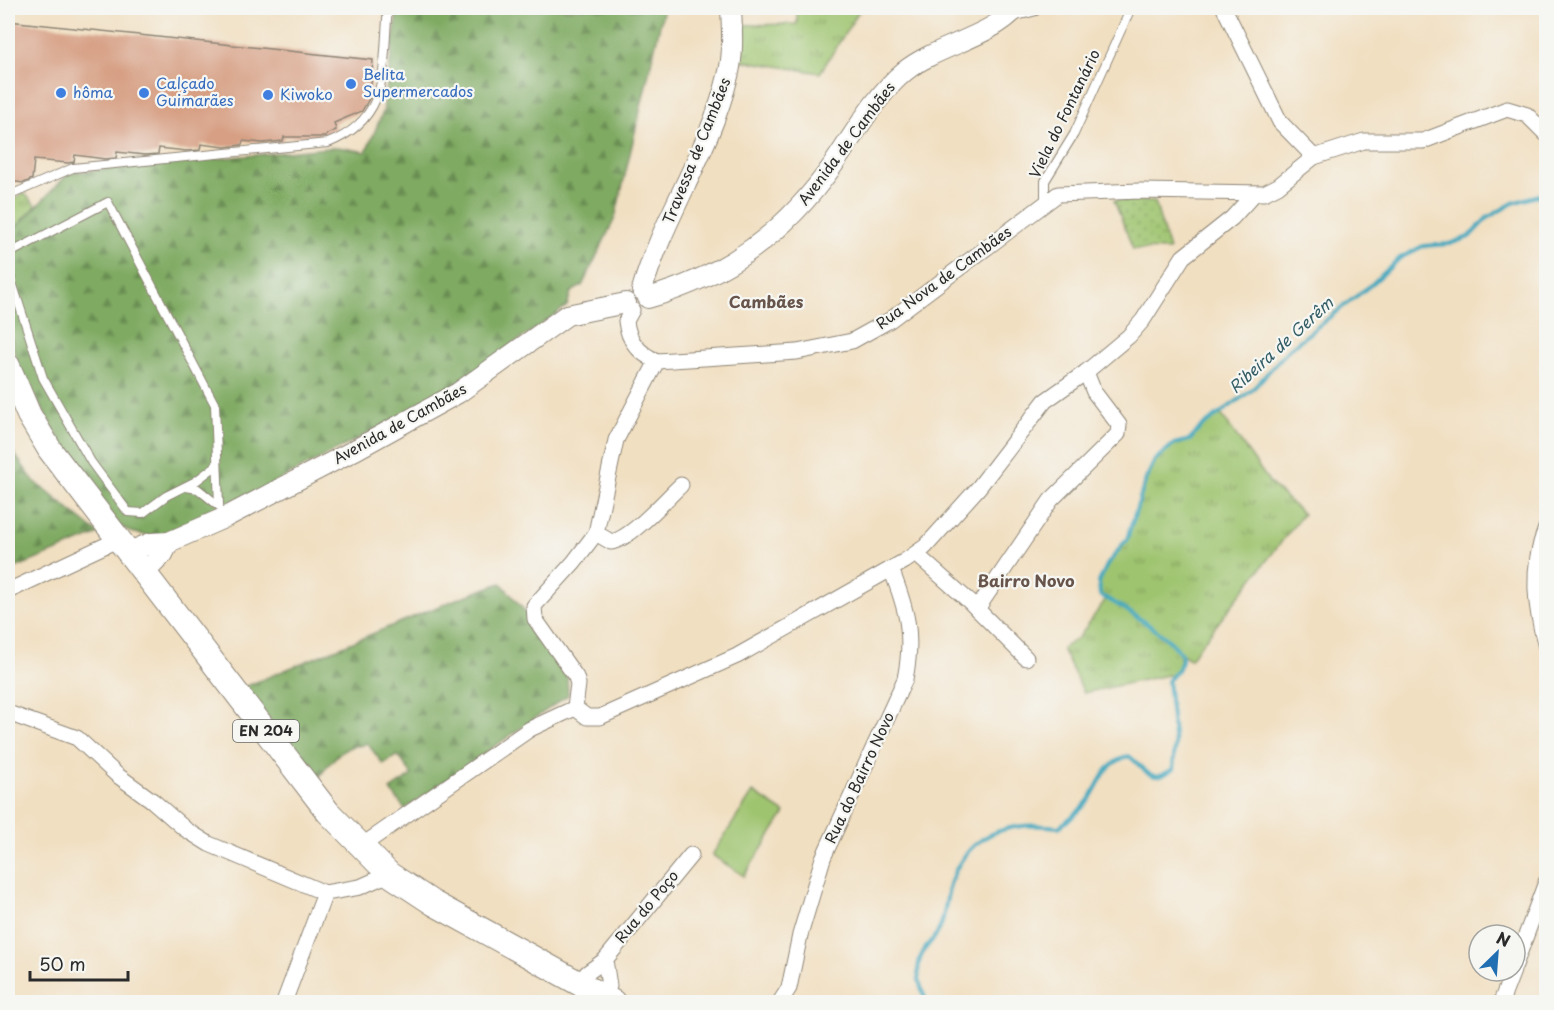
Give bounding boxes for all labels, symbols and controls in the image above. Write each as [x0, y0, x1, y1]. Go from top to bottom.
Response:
street label: Viela do Fontanário [1022, 45, 1105, 182]
place label: Belita Supermercados [363, 62, 473, 102]
place label: Calçado Guimarães [156, 71, 234, 111]
street label: Travessa de Cambães [656, 74, 736, 227]
street label: Avenida de Cambães [792, 76, 900, 210]
marker: Belita Supermercados [344, 77, 358, 91]
place label: hôma [73, 80, 114, 103]
place label: Kiwoko [280, 82, 333, 105]
marker: hôma [54, 86, 68, 100]
marker: Calçado Guimarães [137, 86, 151, 100]
marker: Kiwoko [261, 88, 275, 102]
street label: Rua Nova de Cambães [871, 220, 1016, 334]
district label: Cambães [729, 289, 804, 313]
water label: Ribeira de Gerêm [1223, 290, 1338, 398]
street label: Avenida de Cambães [328, 376, 470, 469]
district label: Bairro Novo [977, 568, 1075, 592]
street label: Rua do Bairro Novo [818, 708, 899, 847]
road number: EN 204 [233, 720, 299, 742]
street label: Rua do Poço [608, 865, 683, 948]
north arrow [1467, 923, 1527, 983]
text: N [1493, 925, 1515, 952]
scale bar [30, 944, 128, 982]
text: 50 m [39, 950, 86, 977]

